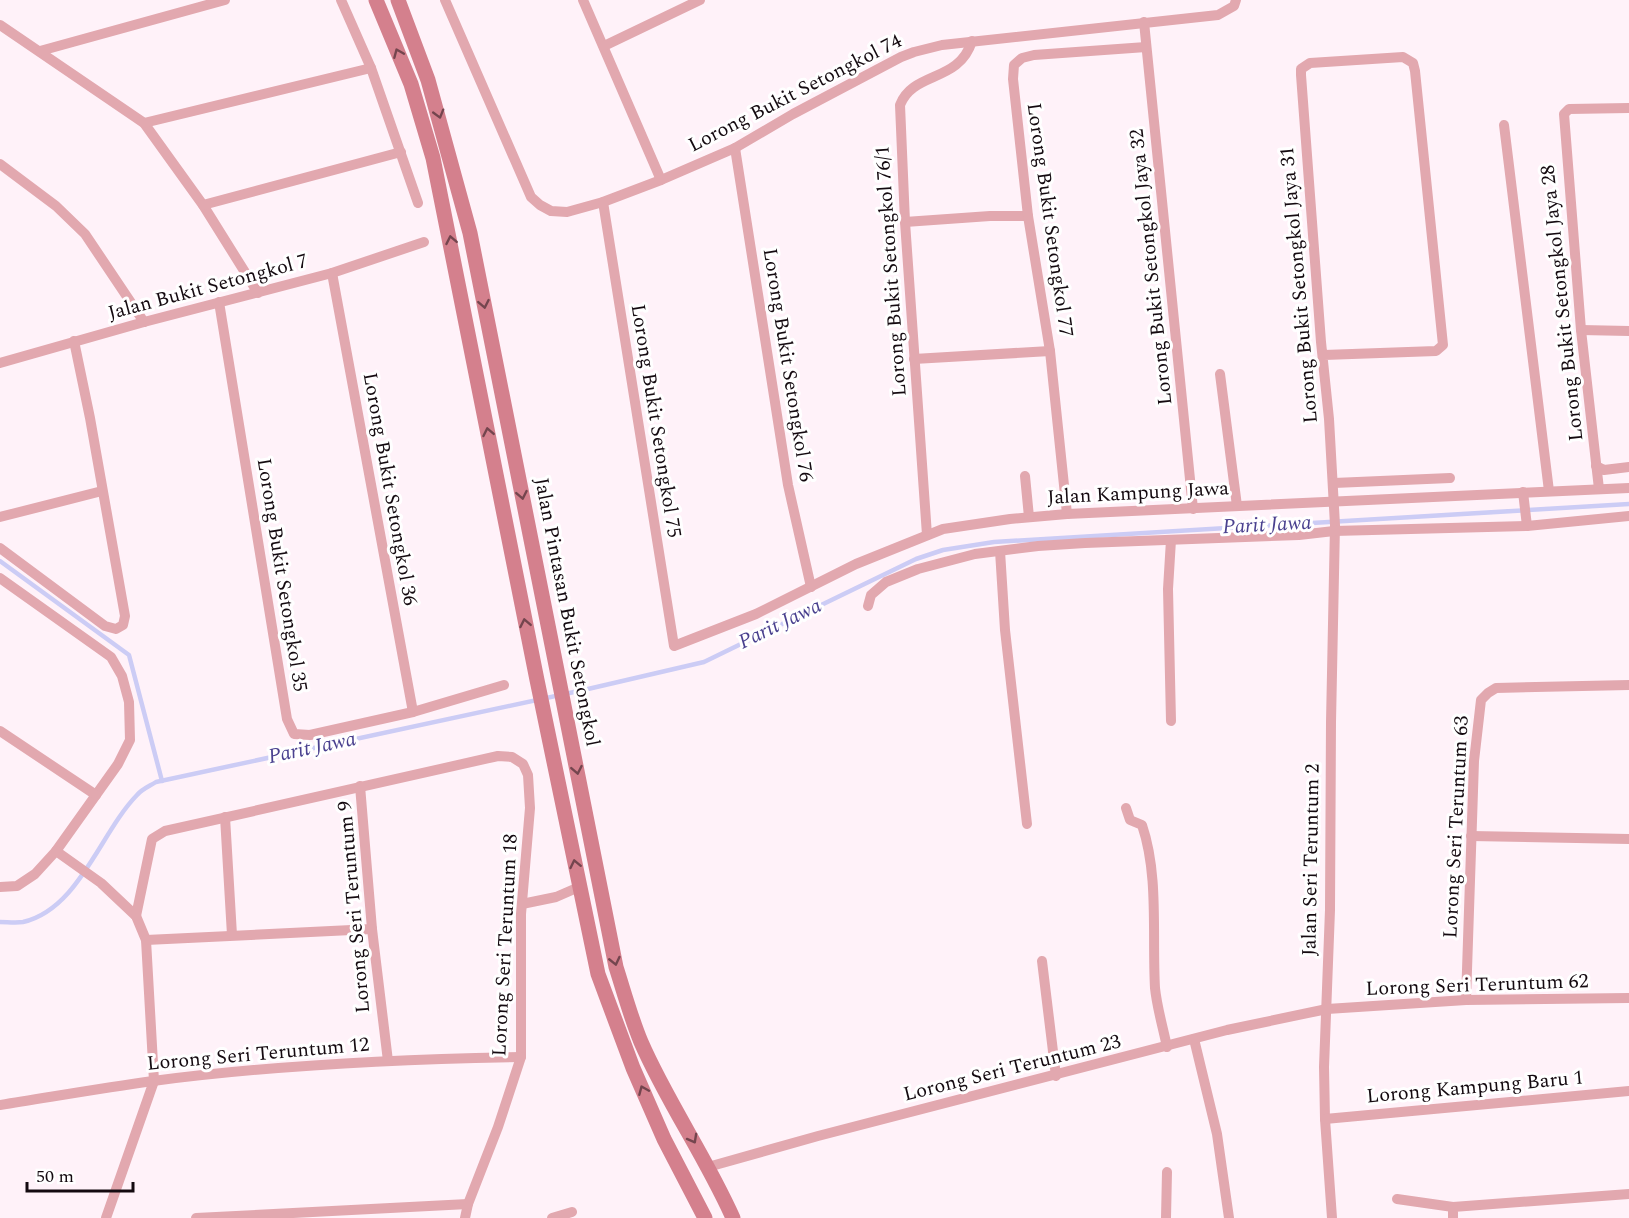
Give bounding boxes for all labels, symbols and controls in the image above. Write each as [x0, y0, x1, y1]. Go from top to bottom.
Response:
street label: Lorong Bukit Setongkol 74 [683, 26, 907, 160]
one-way arrow [393, 48, 405, 59]
street label: Lorong Bukit Setongkol 77 [1019, 101, 1081, 339]
one-way arrow [432, 108, 444, 119]
street label: Lorong Bukit Setongkol Jaya 32 [1122, 127, 1180, 407]
street label: Lorong Bukit Setongkol 76/1 [867, 145, 915, 397]
street label: Lorong Bukit Setongkol Jaya 31 [1272, 145, 1326, 425]
street label: Lorong Bukit Setongkol Jaya 28 [1533, 163, 1591, 443]
one-way arrow [445, 235, 458, 245]
street label: Jalan Bukit Setongkol 7 [105, 246, 311, 328]
street label: Lorong Bukit Setongkol 76 [755, 246, 821, 484]
one-way arrow [477, 298, 490, 308]
street label: Lorong Bukit Setongkol 75 [623, 302, 689, 540]
street label: Lorong Bukit Setongkol 36 [355, 370, 425, 608]
one-way arrow [482, 427, 495, 437]
street label: Lorong Bukit Setongkol 35 [249, 456, 315, 694]
street label: Jalan Kampung Jawa [1046, 473, 1230, 513]
street label: Jalan Pintasan Bukit Setongkol [526, 475, 608, 749]
one-way arrow [515, 490, 528, 500]
water label: Parit Jawa [1222, 507, 1313, 543]
water label: Parit Jawa [733, 590, 827, 658]
one-way arrow [519, 618, 532, 628]
street label: Lorong Seri Teruntum 63 [1435, 715, 1477, 939]
water label: Parit Jawa [265, 723, 359, 773]
street label: Jalan Seri Teruntum 2 [1294, 763, 1328, 957]
one-way arrow [570, 764, 583, 774]
street label: Lorong Seri Teruntum 9 [330, 800, 378, 1014]
street label: Lorong Seri Teruntum 18 [484, 833, 526, 1057]
one-way arrow [569, 859, 582, 869]
one-way arrow [608, 956, 621, 966]
street label: Lorong Seri Teruntum 62 [1365, 966, 1589, 1004]
street label: Lorong Seri Teruntum 23 [900, 1026, 1124, 1110]
street label: Lorong Seri Teruntum 12 [146, 1029, 370, 1079]
street label: Lorong Kampung Baru 1 [1365, 1063, 1585, 1111]
one-way arrow [638, 1085, 650, 1096]
one-way arrow [686, 1133, 697, 1143]
scale bar [27, 1155, 134, 1193]
text: 50 m [36, 1163, 74, 1190]

